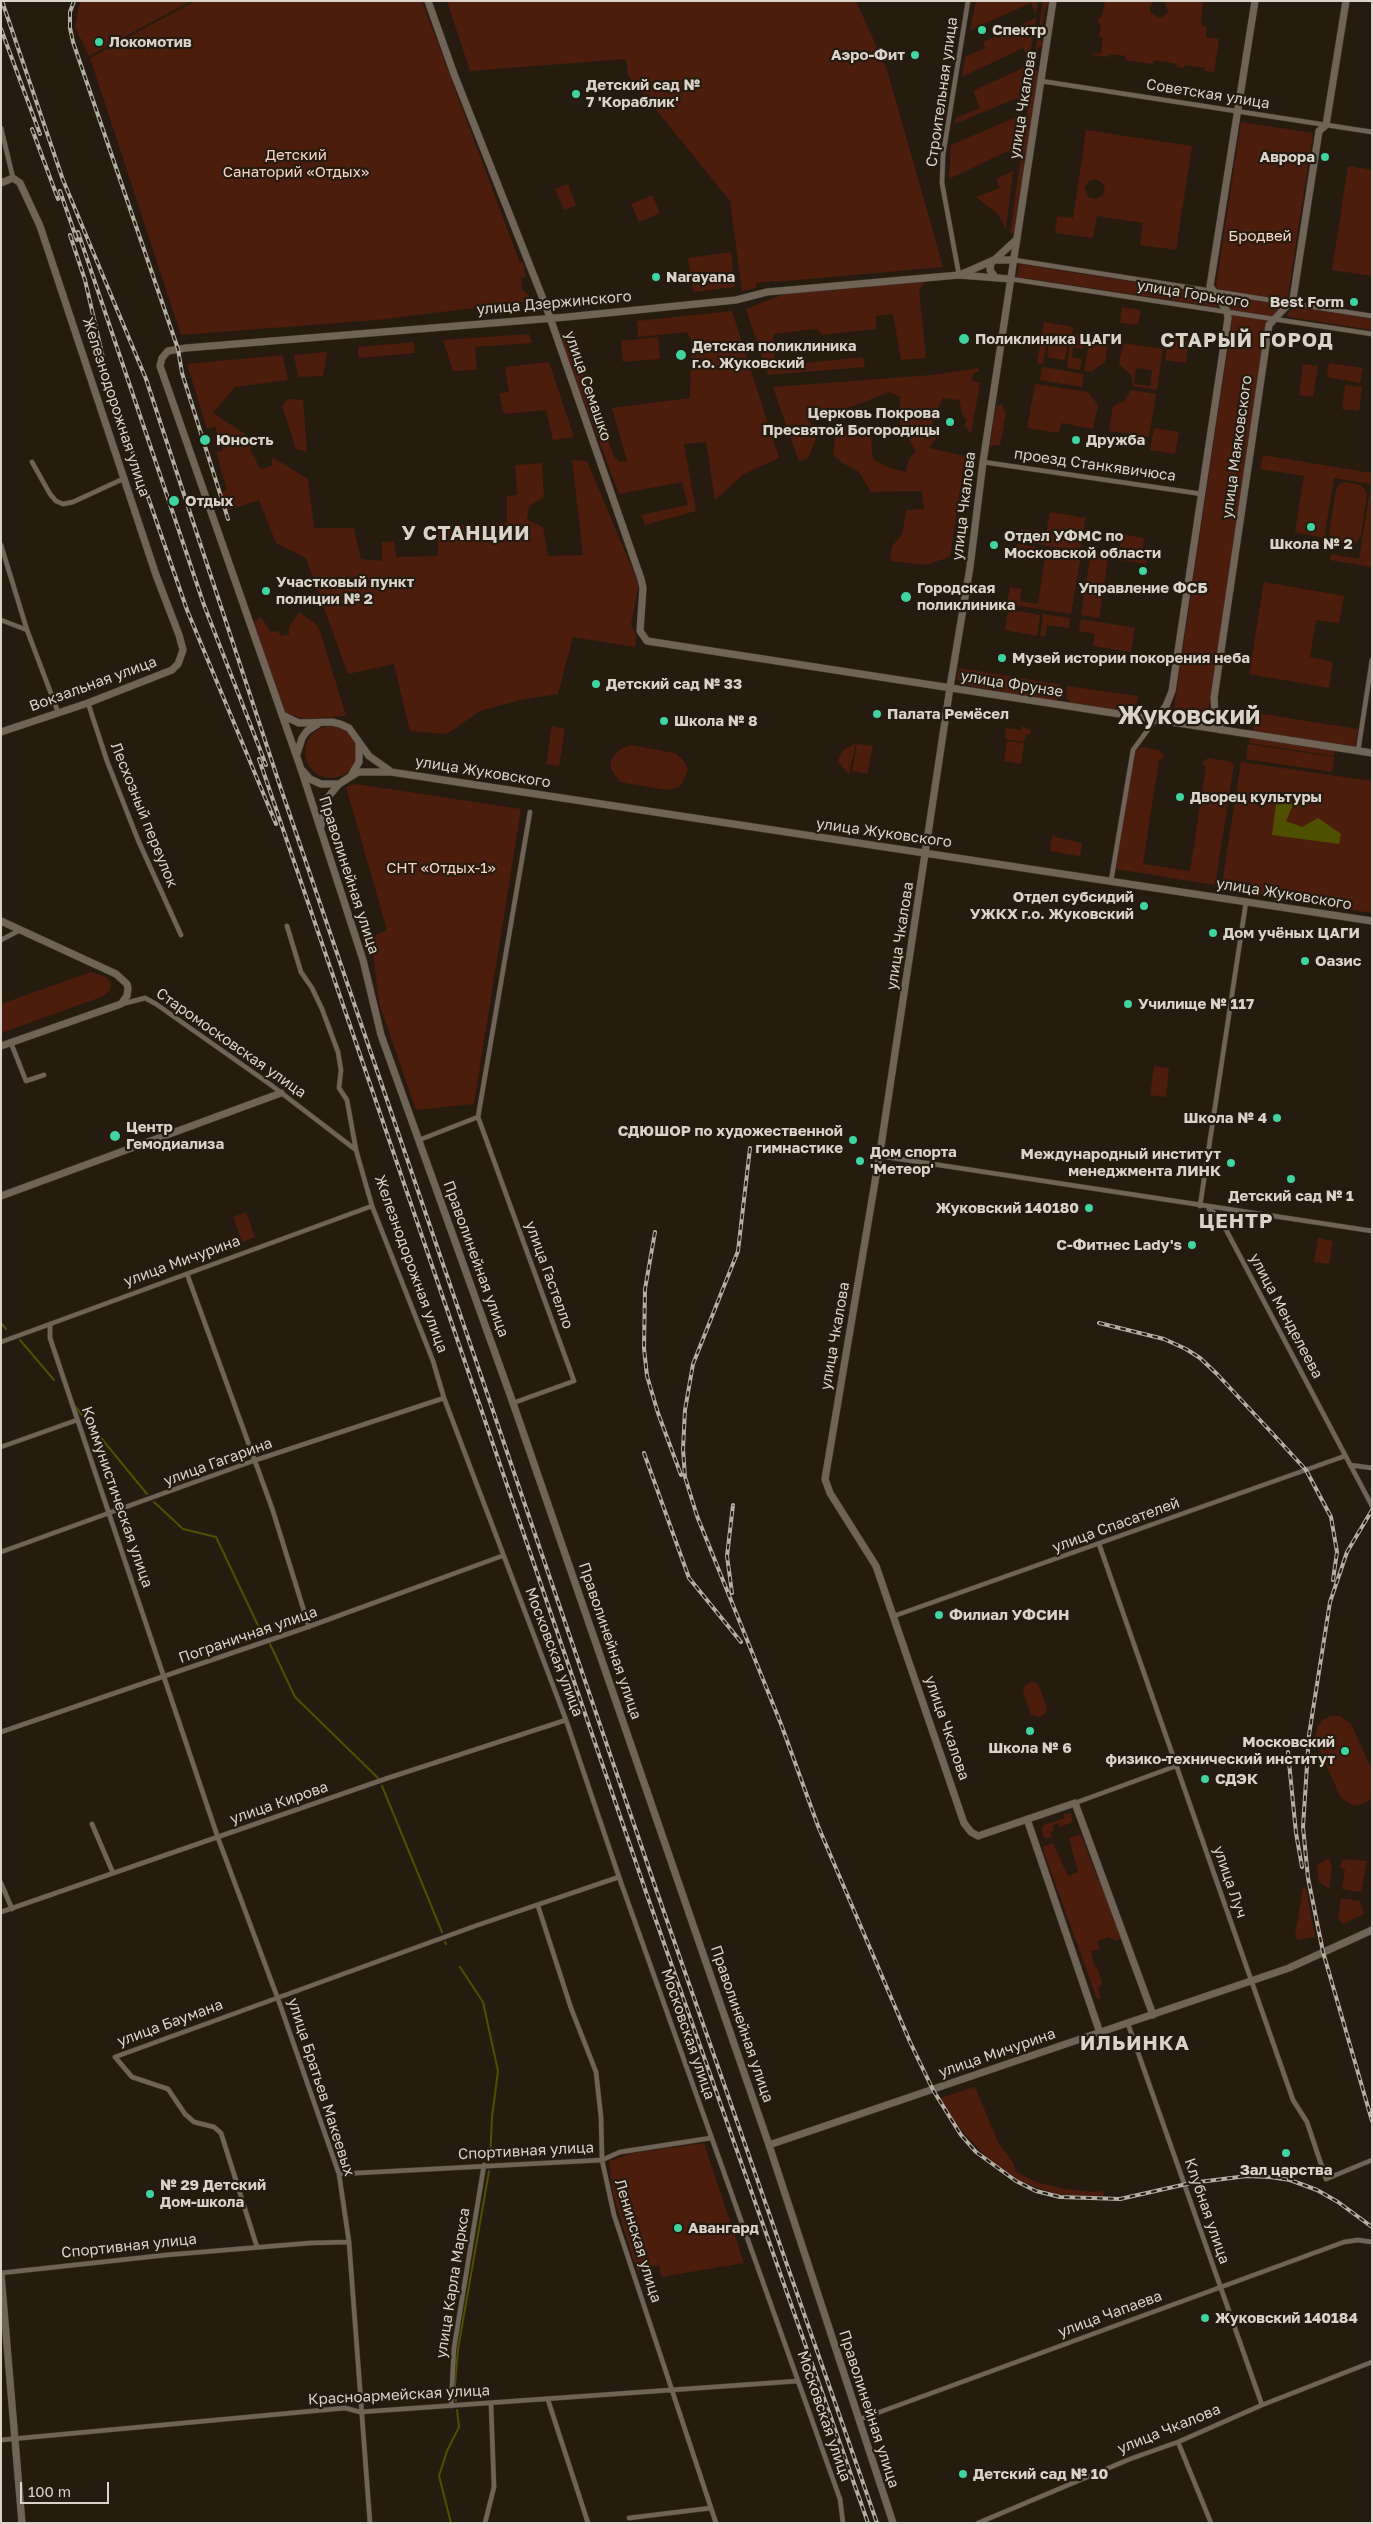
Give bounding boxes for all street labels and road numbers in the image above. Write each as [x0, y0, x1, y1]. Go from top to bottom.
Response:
street label: Строительная улица [923, 16, 961, 168]
street label: улица Чкалова [1006, 50, 1040, 160]
street label: Советская улица [1145, 75, 1271, 113]
street label: улица Горького [1135, 276, 1251, 312]
street label: улица Дзержинского [476, 287, 632, 319]
street label: Железнодорожная улица [78, 315, 154, 499]
street label: улица Семашко [561, 329, 615, 443]
street label: улица Маяковского [1218, 374, 1256, 520]
street label: проезд Станкявичюса [1013, 445, 1177, 485]
street label: улица Чкалова [948, 451, 980, 561]
street label: Вокзальная улица [27, 653, 159, 715]
street label: улица Фрунзе [959, 667, 1065, 701]
street label: Лесхозный переулок [107, 740, 181, 890]
street label: улица Жуковского [414, 752, 552, 792]
street label: Праволинейная улица [315, 794, 383, 956]
street label: улица Жуковского [815, 815, 953, 851]
street label: улица Жуковского [1215, 874, 1353, 914]
street label: улица Чкалова [883, 881, 917, 991]
street label: Старомосковская улица [152, 984, 310, 1102]
street label: Железнодорожная улица [370, 1173, 452, 1355]
street label: Праволинейная улица [439, 1178, 513, 1340]
street label: улица Гастелло [521, 1219, 577, 1331]
street label: улица Мичурина [121, 1232, 243, 1290]
street label: улица Менделеева [1245, 1250, 1327, 1382]
street label: улица Чкалова [817, 1281, 853, 1391]
street label: Коммунистическая улица [77, 1404, 157, 1590]
street label: улица Гагарина [161, 1434, 275, 1490]
street label: улица Спасателей [1050, 1494, 1182, 1556]
street label: Праволинейная улица [575, 1560, 645, 1722]
street label: Московская улица [521, 1585, 587, 1719]
street label: Пограничная улица [176, 1603, 320, 1667]
street label: улица Чкалова [921, 1673, 973, 1783]
street label: улица Кирова [228, 1778, 330, 1828]
street label: улица Луч [1209, 1843, 1251, 1921]
street label: Праволинейная улица [707, 1943, 777, 2105]
street label: Московская улица [657, 1966, 719, 2102]
street label: улица Баумана [115, 1996, 225, 2050]
street label: улица Братьев Макеевых [284, 1996, 358, 2178]
street label: улица Мичурина [936, 2025, 1058, 2081]
street label: Спортивная улица [458, 2138, 594, 2164]
street label: Клубная улица [1180, 2156, 1234, 2266]
street label: Ленинская улица [611, 2177, 665, 2305]
street label: улица Карла Маркса [432, 2206, 474, 2360]
street label: Спортивная улица [60, 2230, 198, 2262]
street label: улица Чапаева [1056, 2287, 1164, 2341]
street label: Праволинейная улица [835, 2328, 903, 2490]
street label: Московская улица [793, 2348, 855, 2484]
street label: Красноармейская улица [308, 2381, 490, 2409]
street label: улица Чкалова [1115, 2400, 1223, 2458]

